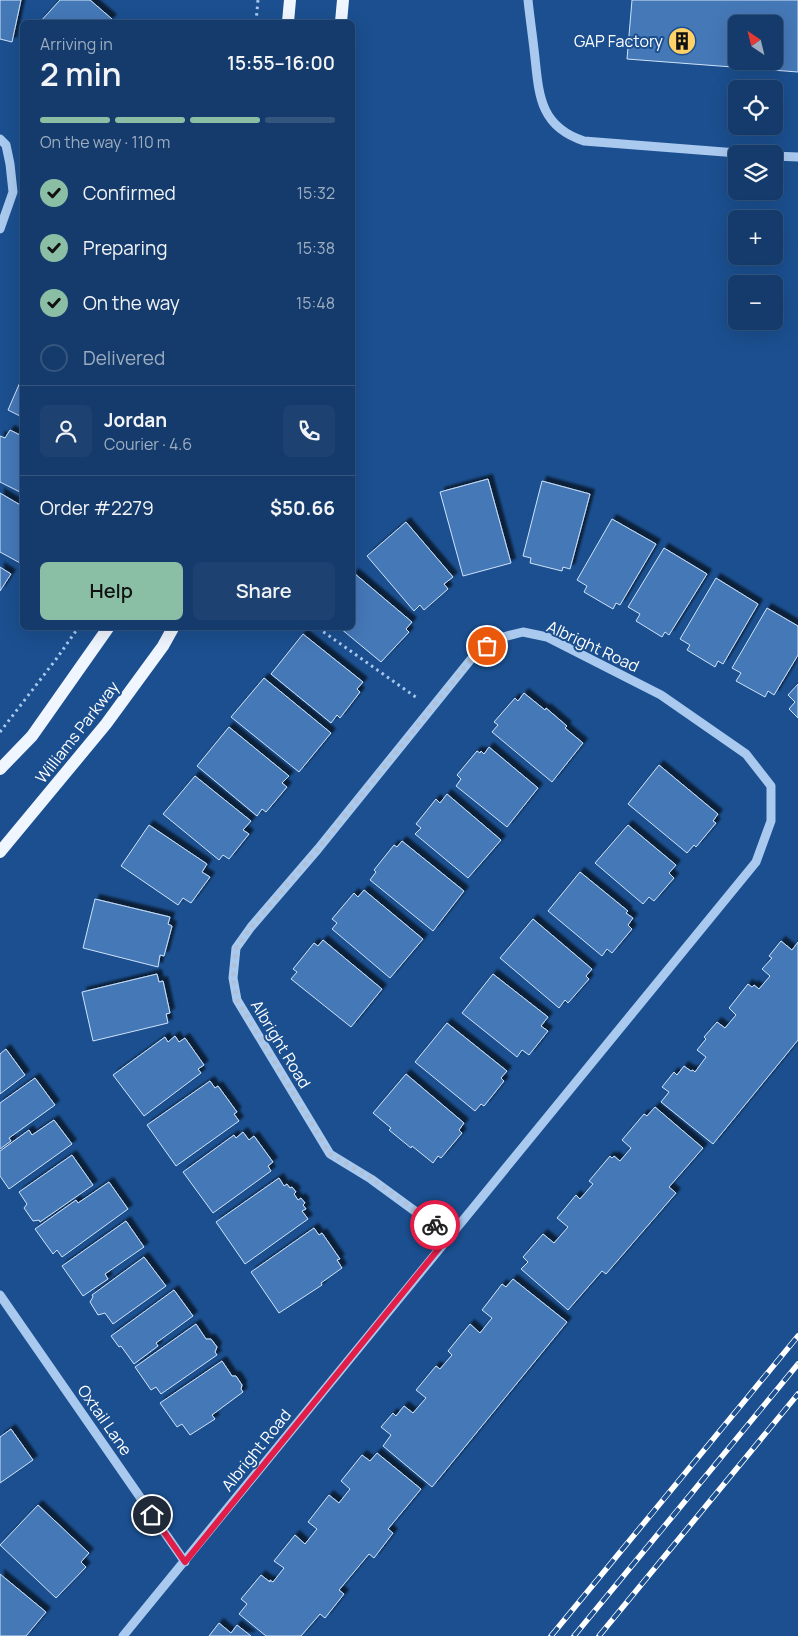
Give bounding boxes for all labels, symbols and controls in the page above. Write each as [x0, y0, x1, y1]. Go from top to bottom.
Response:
north arrow [728, 15, 782, 70]
map controls [728, 15, 783, 330]
building icon: GAP Factory [667, 26, 697, 56]
place label: GAP Factory [574, 30, 664, 52]
text: Arriving in [40, 33, 113, 55]
text: 15:55–16:00 [227, 50, 335, 76]
text: 2 min [40, 52, 122, 96]
button: locate [728, 80, 783, 135]
text: On the way · 110 m [40, 131, 170, 153]
button: layers [728, 145, 783, 200]
icon: check [40, 179, 68, 207]
text: Confirmed [83, 180, 176, 206]
text: 15:32 [297, 182, 335, 204]
button: + [728, 210, 783, 265]
icon: check [40, 234, 68, 262]
text: Preparing [83, 235, 168, 261]
text: 15:38 [297, 237, 335, 259]
button: − [728, 275, 783, 330]
icon: check [40, 289, 68, 317]
text: On the way [83, 290, 180, 316]
text: 15:48 [296, 292, 335, 314]
text: Delivered [83, 345, 165, 371]
button: person [40, 405, 92, 457]
button: phone [283, 405, 335, 457]
text: Jordan [104, 407, 167, 433]
text: Courier · 4.6 [104, 433, 192, 455]
text: Order #2279 [40, 495, 154, 521]
text: $50.66 [270, 495, 335, 521]
button: Help [40, 562, 183, 620]
button: Share [193, 562, 335, 620]
street label: Albright Road [543, 615, 643, 677]
pin [466, 625, 508, 667]
icon: bag [473, 632, 501, 660]
street label: Williams Parkway [30, 676, 124, 788]
street label: Albright Road [246, 996, 316, 1092]
courier [410, 1200, 460, 1250]
icon: bike [421, 1211, 449, 1239]
street label: Oxtail Lane [73, 1380, 137, 1460]
street label: Albright Road [216, 1404, 296, 1496]
pin [131, 1494, 173, 1536]
icon: home [138, 1501, 166, 1529]

